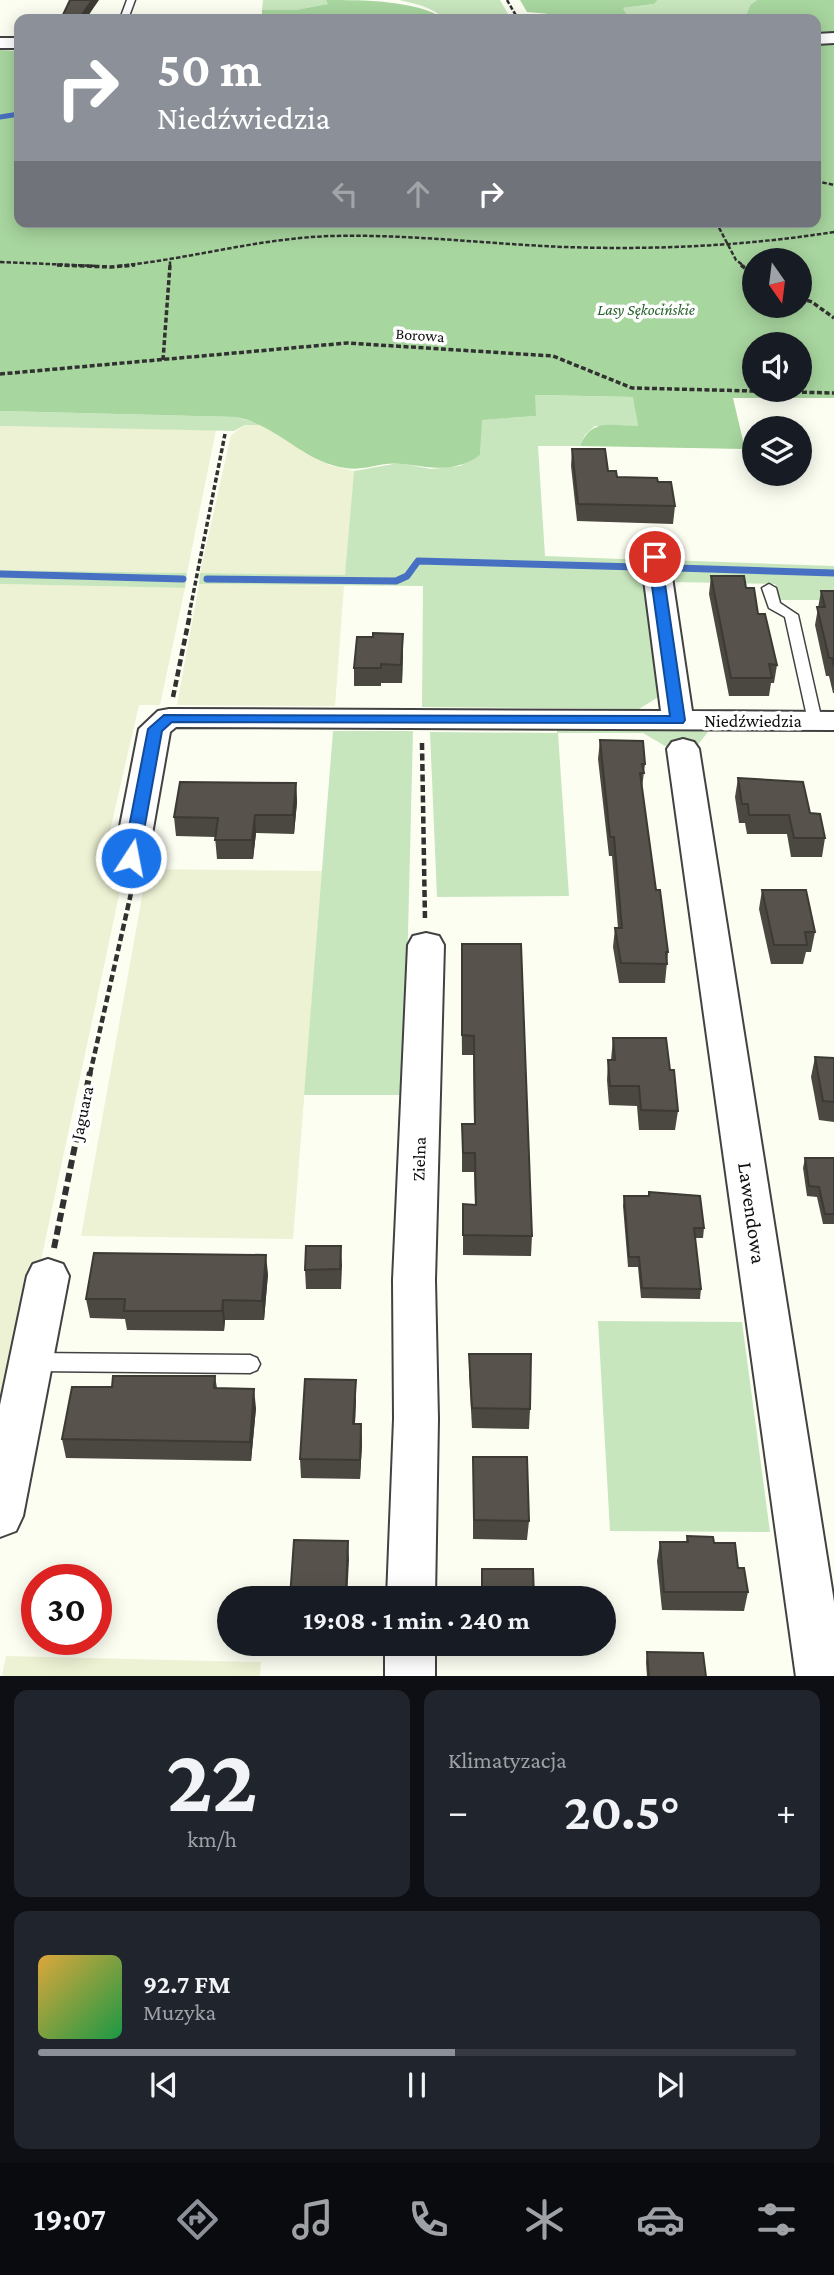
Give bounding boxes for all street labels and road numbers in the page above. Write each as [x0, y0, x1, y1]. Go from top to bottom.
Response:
street label: Borowa [395, 325, 446, 345]
street label: Niedźwiedzia [704, 711, 802, 731]
street label: Jaguara [66, 1084, 97, 1144]
street label: Zielna [408, 1136, 430, 1182]
street label: Lawendowa [733, 1161, 771, 1266]

